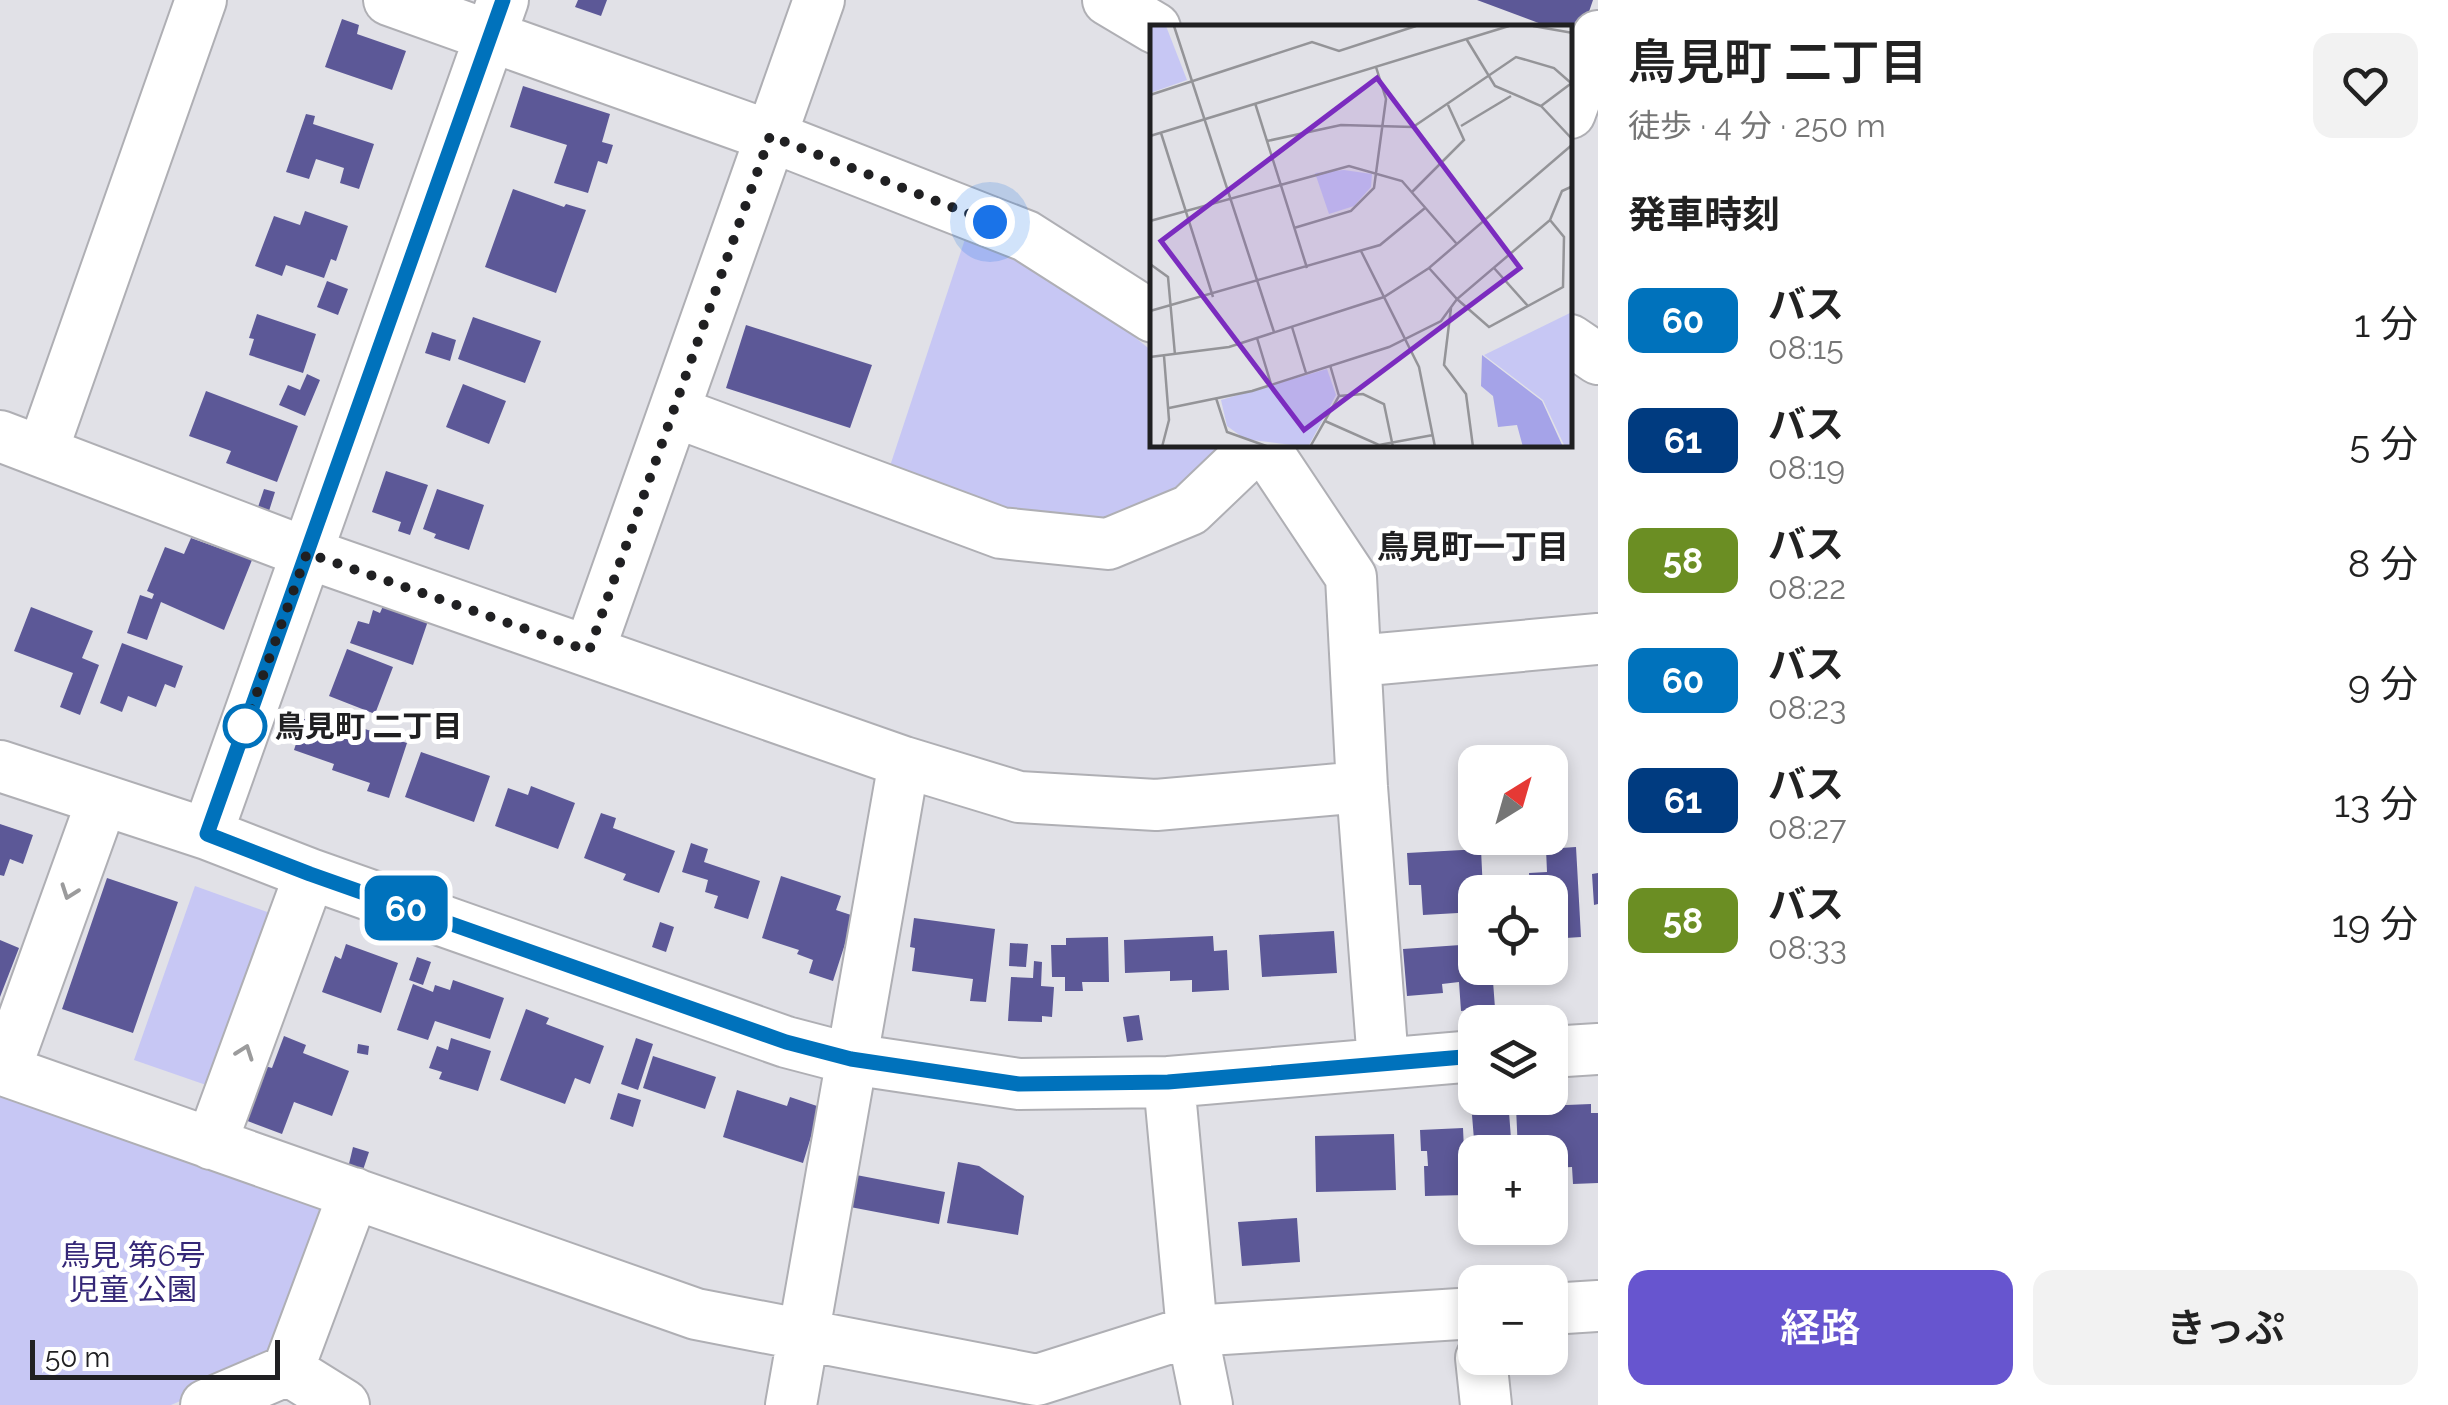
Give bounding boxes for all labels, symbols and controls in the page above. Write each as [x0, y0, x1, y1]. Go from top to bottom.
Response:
inset map [1150, 25, 1573, 448]
button: heart [2313, 33, 2418, 138]
text: 鳥見町 二丁目 [1628, 34, 1928, 90]
text: 徒歩 · 4 分 · 250 m [1628, 107, 1886, 144]
text: 発車時刻 [1628, 192, 1780, 237]
your location [965, 197, 1015, 247]
text: バス [1768, 282, 1844, 327]
text: 60 [1662, 300, 1704, 341]
text: 1 分 [2354, 301, 2418, 346]
text: 08:15 [1768, 329, 1844, 366]
text: バス [1768, 402, 1844, 447]
text: 61 [1664, 420, 1702, 461]
text: 5 分 [2350, 421, 2418, 466]
text: 08:19 [1768, 449, 1845, 486]
text: バス [1768, 522, 1844, 567]
district label: 鳥見町一丁目 [1377, 528, 1569, 565]
text: 58 [1663, 540, 1703, 581]
text: 8 分 [2348, 541, 2418, 586]
text: 08:22 [1768, 569, 1846, 606]
text: バス [1768, 642, 1844, 687]
text: 60 [1662, 660, 1704, 701]
text: 9 分 [2348, 661, 2418, 706]
text: 08:23 [1768, 689, 1846, 726]
marker: 鳥見町 二丁目 [224, 705, 266, 747]
place label: 鳥見町 二丁目 [275, 709, 462, 744]
north arrow [1458, 745, 1568, 855]
map controls [1458, 745, 1568, 1375]
text: バス [1768, 762, 1844, 807]
text: 61 [1664, 780, 1702, 821]
text: 13 分 [2334, 781, 2418, 826]
text: 08:27 [1768, 809, 1846, 846]
button: locate [1458, 875, 1568, 985]
line badge: 60 [361, 876, 451, 940]
text: バス [1768, 882, 1844, 927]
one-way arrow [60, 883, 80, 900]
text: 60 [385, 888, 427, 929]
text: 58 [1663, 900, 1703, 941]
text: 19 分 [2332, 901, 2418, 946]
text: 08:33 [1768, 929, 1847, 966]
button: layers [1458, 1005, 1568, 1115]
one-way arrow [233, 1045, 254, 1062]
button: + [1458, 1135, 1568, 1245]
park label: 鳥見 第6号 児童 公園 [60, 1238, 206, 1307]
button: − [1458, 1265, 1568, 1375]
button: 経路 [1628, 1270, 2013, 1385]
button: きっぷ [2033, 1270, 2418, 1385]
scale bar [30, 1335, 280, 1380]
text: 50 m [45, 1341, 110, 1374]

